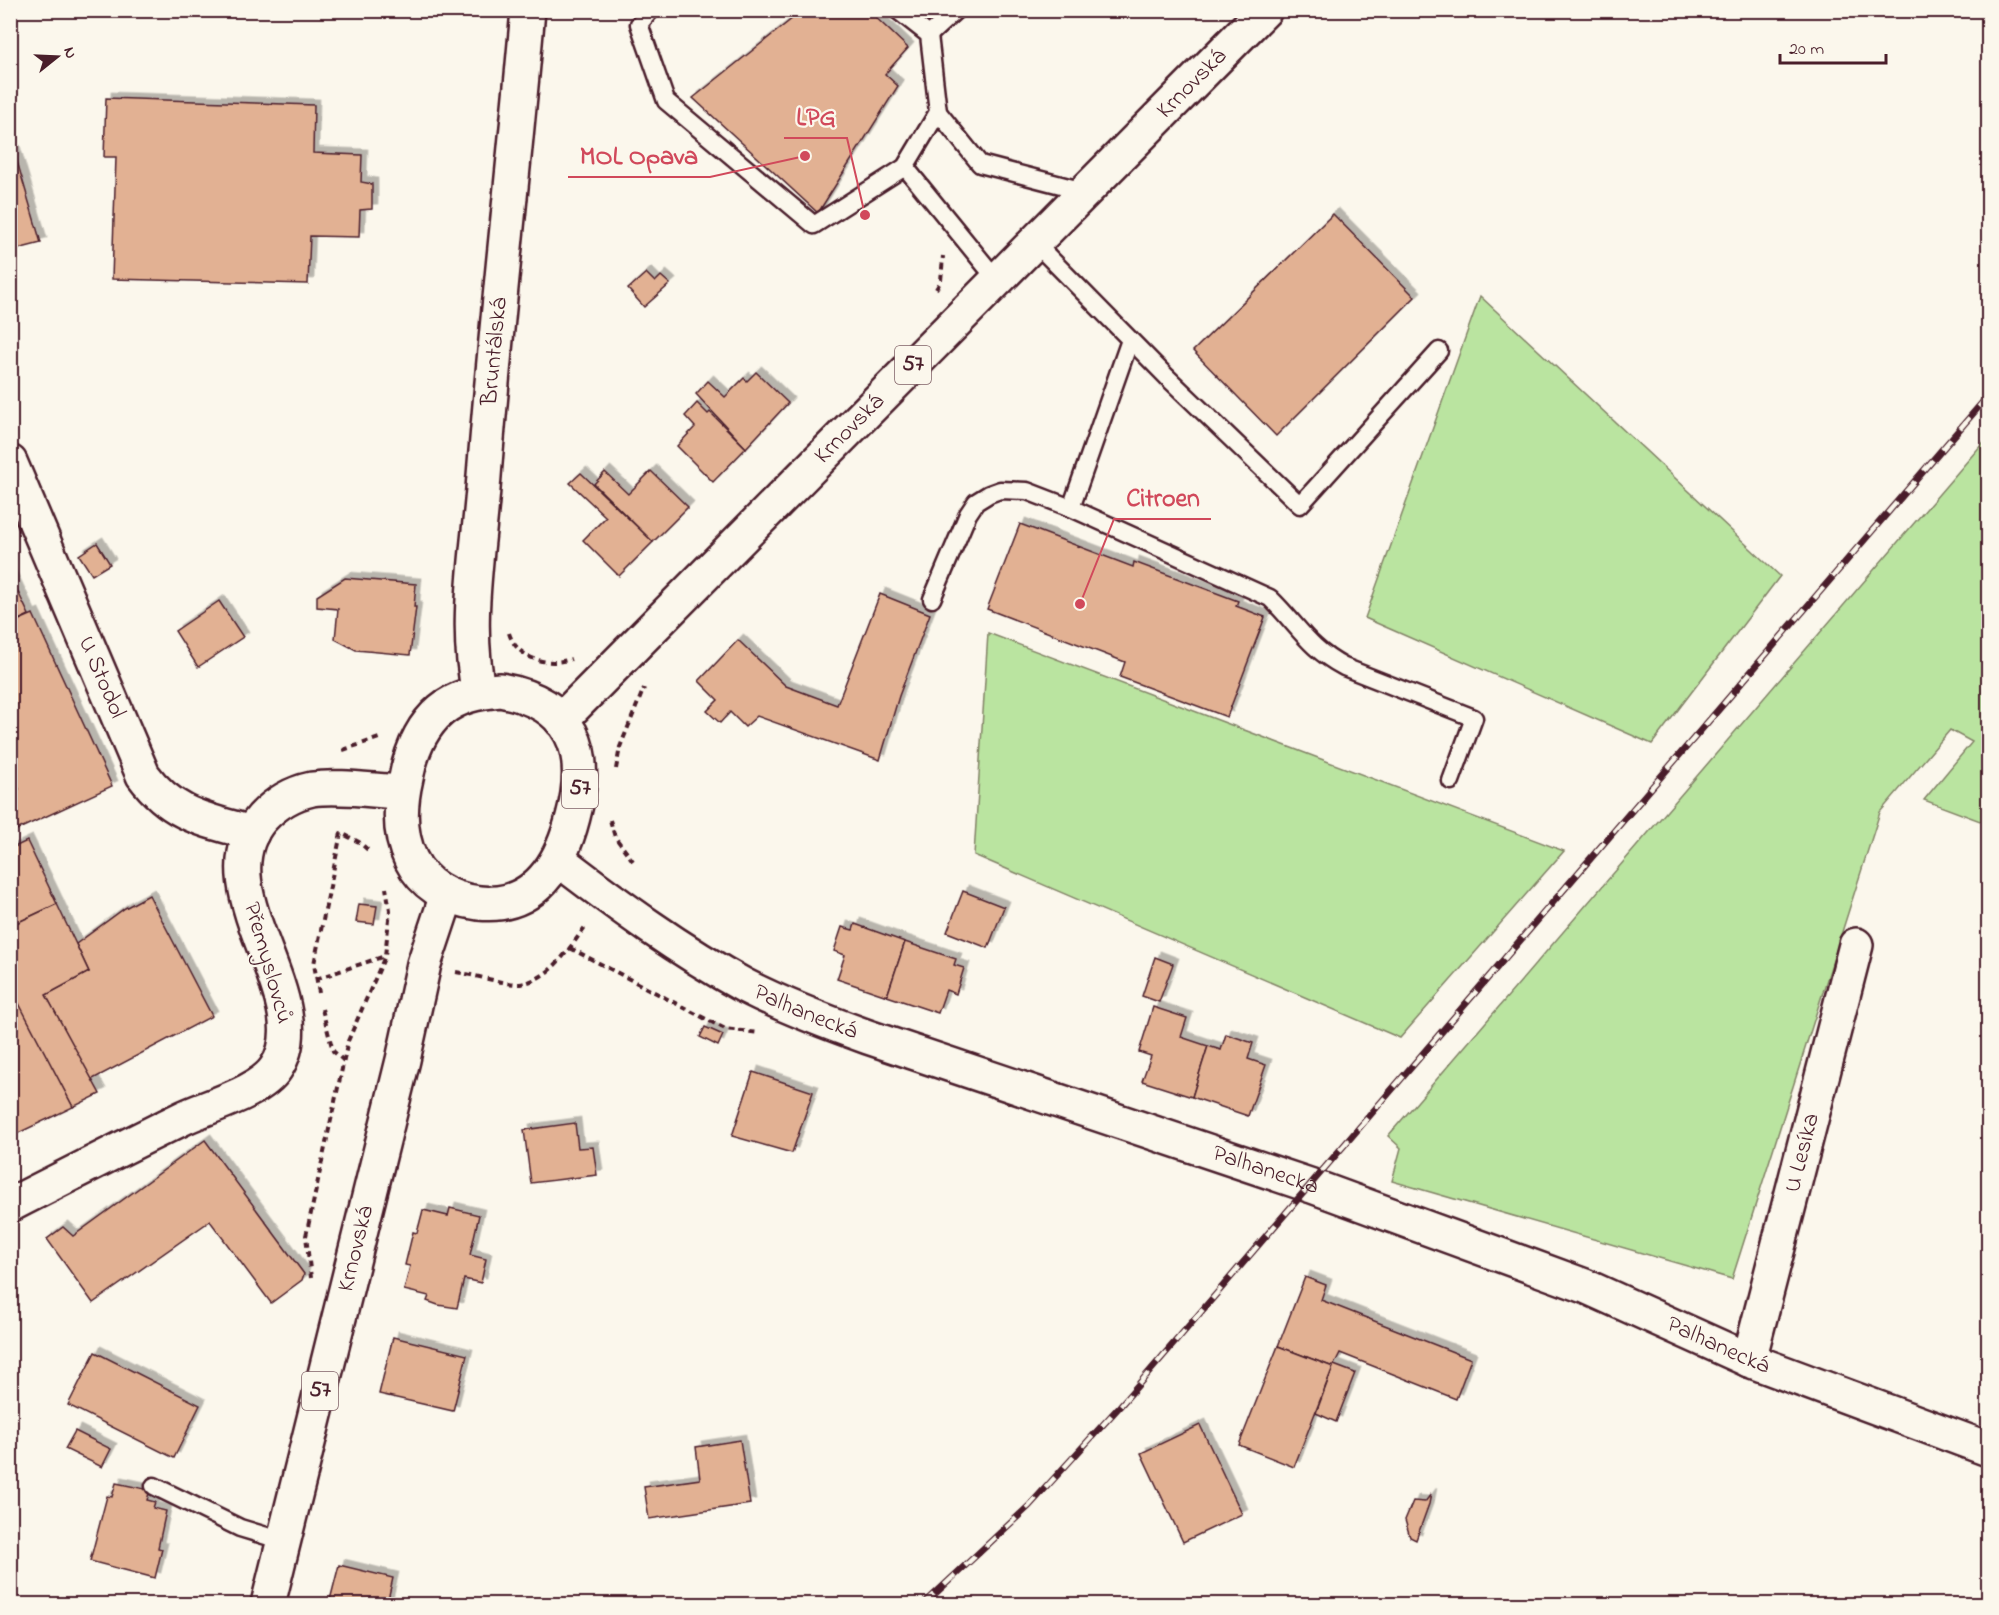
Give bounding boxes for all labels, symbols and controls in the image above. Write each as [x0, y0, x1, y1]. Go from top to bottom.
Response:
north arrow [27, 27, 87, 87]
scale bar [1780, 27, 1886, 65]
text: 20 m [1789, 37, 1824, 63]
street label: Krnovská [1149, 40, 1235, 127]
text: N [56, 44, 83, 62]
callout: LPG [784, 94, 847, 138]
text: LPG [796, 100, 836, 138]
callout: MOL Opava [568, 133, 710, 177]
text: MOL Opava [580, 139, 698, 177]
street label: Bruntálská [472, 296, 517, 408]
road number: 57 [895, 346, 931, 384]
street label: Krnovská [806, 385, 893, 472]
callout: Citroen [1114, 475, 1211, 519]
text: Citroen [1126, 481, 1200, 519]
street label: U Stodol [68, 631, 135, 724]
road number: 57 [562, 770, 598, 808]
street label: Přemyslovců [232, 898, 301, 1028]
street label: Palhanecká [747, 975, 863, 1049]
street label: U Lesíka [1775, 1109, 1829, 1196]
street label: Palhanecká [1208, 1136, 1323, 1204]
street label: Krnovská [329, 1202, 384, 1295]
street label: Palhanecká [1661, 1307, 1775, 1384]
road number: 57 [302, 1372, 338, 1410]

